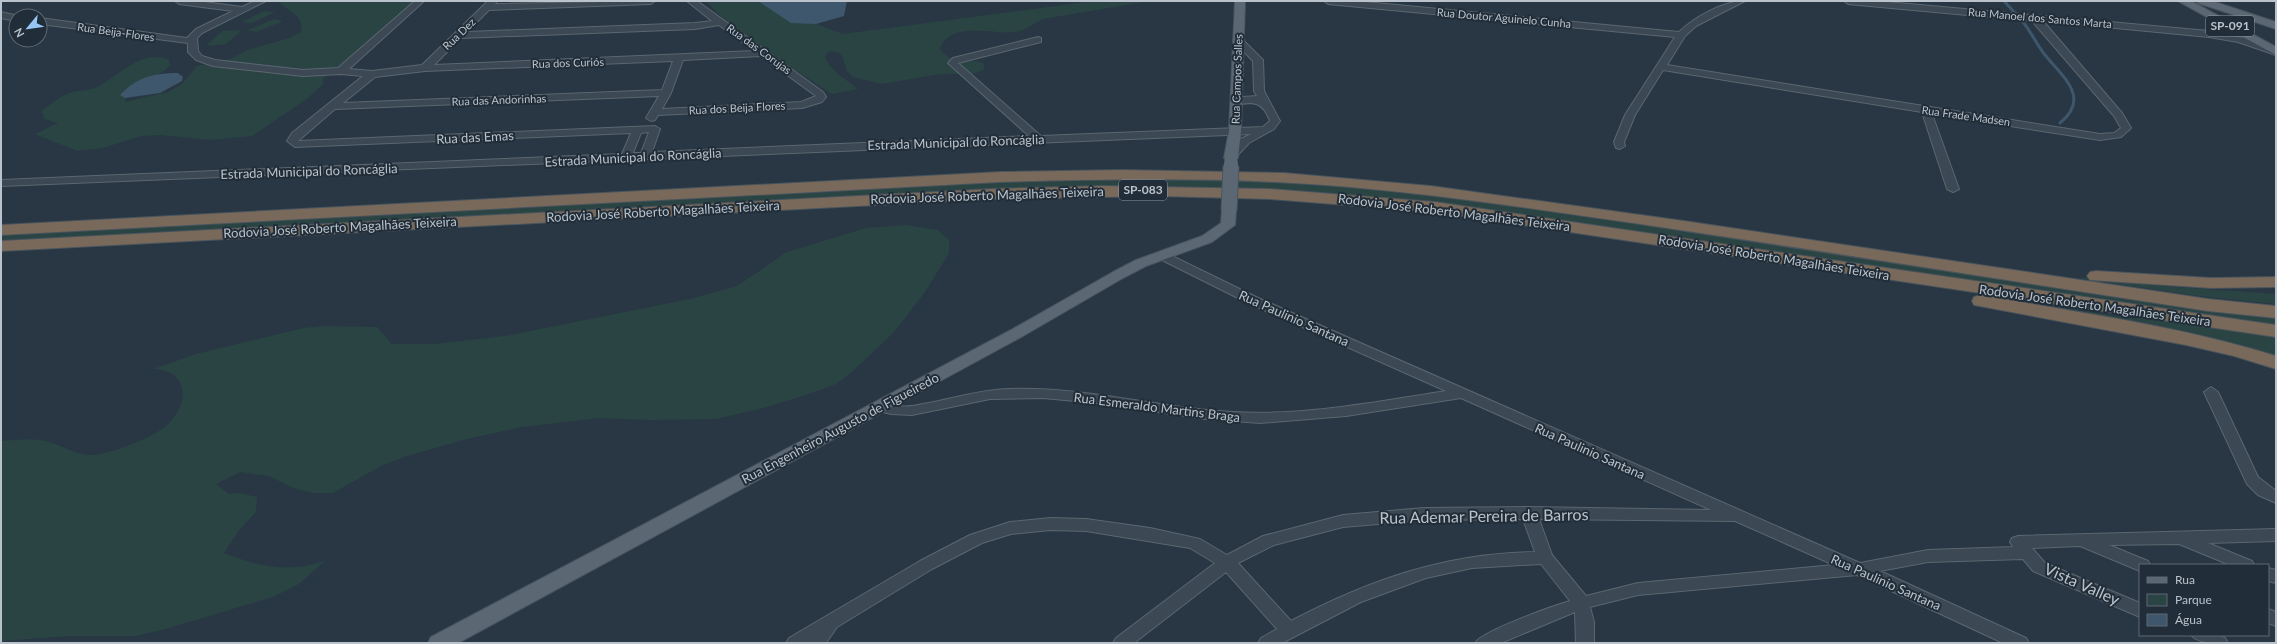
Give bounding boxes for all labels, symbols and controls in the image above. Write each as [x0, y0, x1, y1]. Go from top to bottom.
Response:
street label: Rua Doutor Aguinelo Cunha [1436, 5, 1572, 30]
street label: Rua Manoel dos Santos Marta [1968, 5, 2112, 30]
north arrow [8, 8, 48, 48]
street label: Rua Dez [440, 15, 478, 52]
road number: SP-091 [2206, 16, 2254, 36]
street label: Rua Beija-Flores [77, 20, 156, 43]
street label: Rua das Corujas [724, 21, 794, 77]
text: N [11, 26, 27, 40]
street label: Rua Campos Salles [1228, 34, 1245, 124]
street label: Rua dos Curiós [532, 55, 604, 70]
street label: Rua das Andorinhas [451, 91, 547, 108]
street label: Rua dos Beija Flores [688, 98, 786, 117]
street label: Rua Frade Madsen [1921, 103, 2011, 128]
street label: Rua das Emas [436, 127, 515, 147]
street label: Estrada Municipal do Roncáglia [867, 131, 1045, 153]
street label: Estrada Municipal do Roncáglia [544, 144, 722, 170]
street label: Estrada Municipal do Roncáglia [220, 160, 398, 182]
road number: SP-083 [1119, 180, 1167, 200]
street label: Rodovia José Roberto Magalhães Teixeira [870, 183, 1104, 207]
street label: Rodovia José Roberto Magalhães Teixeira [1337, 190, 1571, 234]
street label: Rodovia José Roberto Magalhães Teixeira [546, 197, 780, 225]
street label: Rodovia José Roberto Magalhães Teixeira [223, 213, 457, 241]
street label: Rodovia José Roberto Magalhães Teixeira [1657, 231, 1891, 283]
street label: Rodovia José Roberto Magalhães Teixeira [1978, 281, 2212, 329]
street label: Rua Paulinio Santana [1236, 287, 1352, 349]
street label: Rua Engenheiro Augusto de Figueiredo [739, 369, 941, 487]
street label: Rua Esmeraldo Martins Braga [1073, 389, 1241, 425]
street label: Rua Paulinio Santana [1532, 420, 1648, 482]
street label: Rua Ademar Pereira de Barros [1379, 504, 1589, 527]
street label: Rua Paulinio Santana [1828, 551, 1944, 613]
street label: Vista Valley [2042, 558, 2123, 609]
legend [2139, 564, 2269, 636]
text: Rua [2175, 572, 2195, 587]
text: Parque [2175, 592, 2212, 607]
text: Água [2175, 612, 2202, 627]

